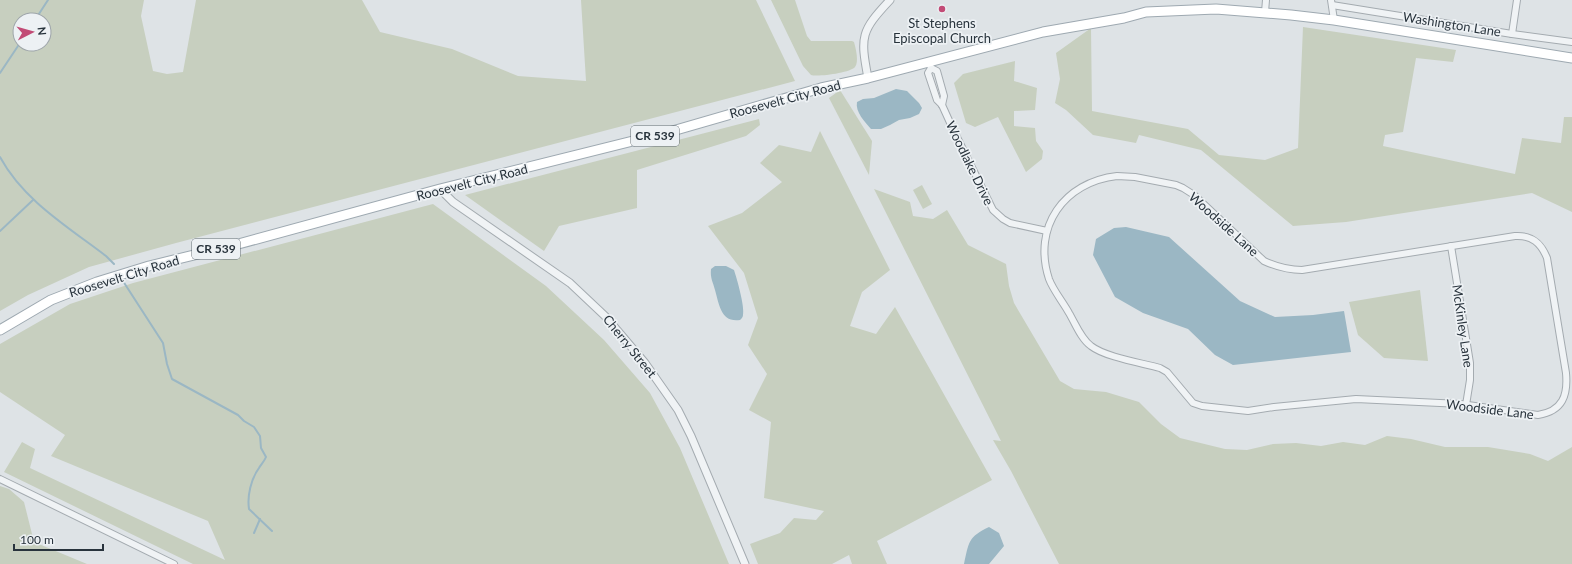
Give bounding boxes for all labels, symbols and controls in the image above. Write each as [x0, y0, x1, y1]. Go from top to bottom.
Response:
marker: St Stephens Episcopal Church [937, 4, 947, 14]
street label: Washington Lane [1402, 8, 1502, 40]
north arrow [12, 12, 52, 52]
place label: St Stephens Episcopal Church [893, 15, 991, 46]
text: N [36, 26, 49, 36]
street label: Roosevelt City Road [728, 76, 842, 122]
street label: Woodlake Drive [943, 118, 997, 208]
road number: CR 539 [631, 126, 679, 146]
street label: Roosevelt City Road [415, 160, 529, 204]
street label: Woodside Lane [1186, 189, 1262, 260]
road number: CR 539 [192, 239, 240, 259]
street label: Roosevelt City Road [67, 252, 181, 300]
street label: McKinley Lane [1449, 283, 1477, 369]
street label: Cherry Street [600, 311, 660, 381]
street label: Woodside Lane [1445, 396, 1535, 422]
scale bar [14, 526, 103, 552]
text: 100 m [20, 532, 54, 547]

